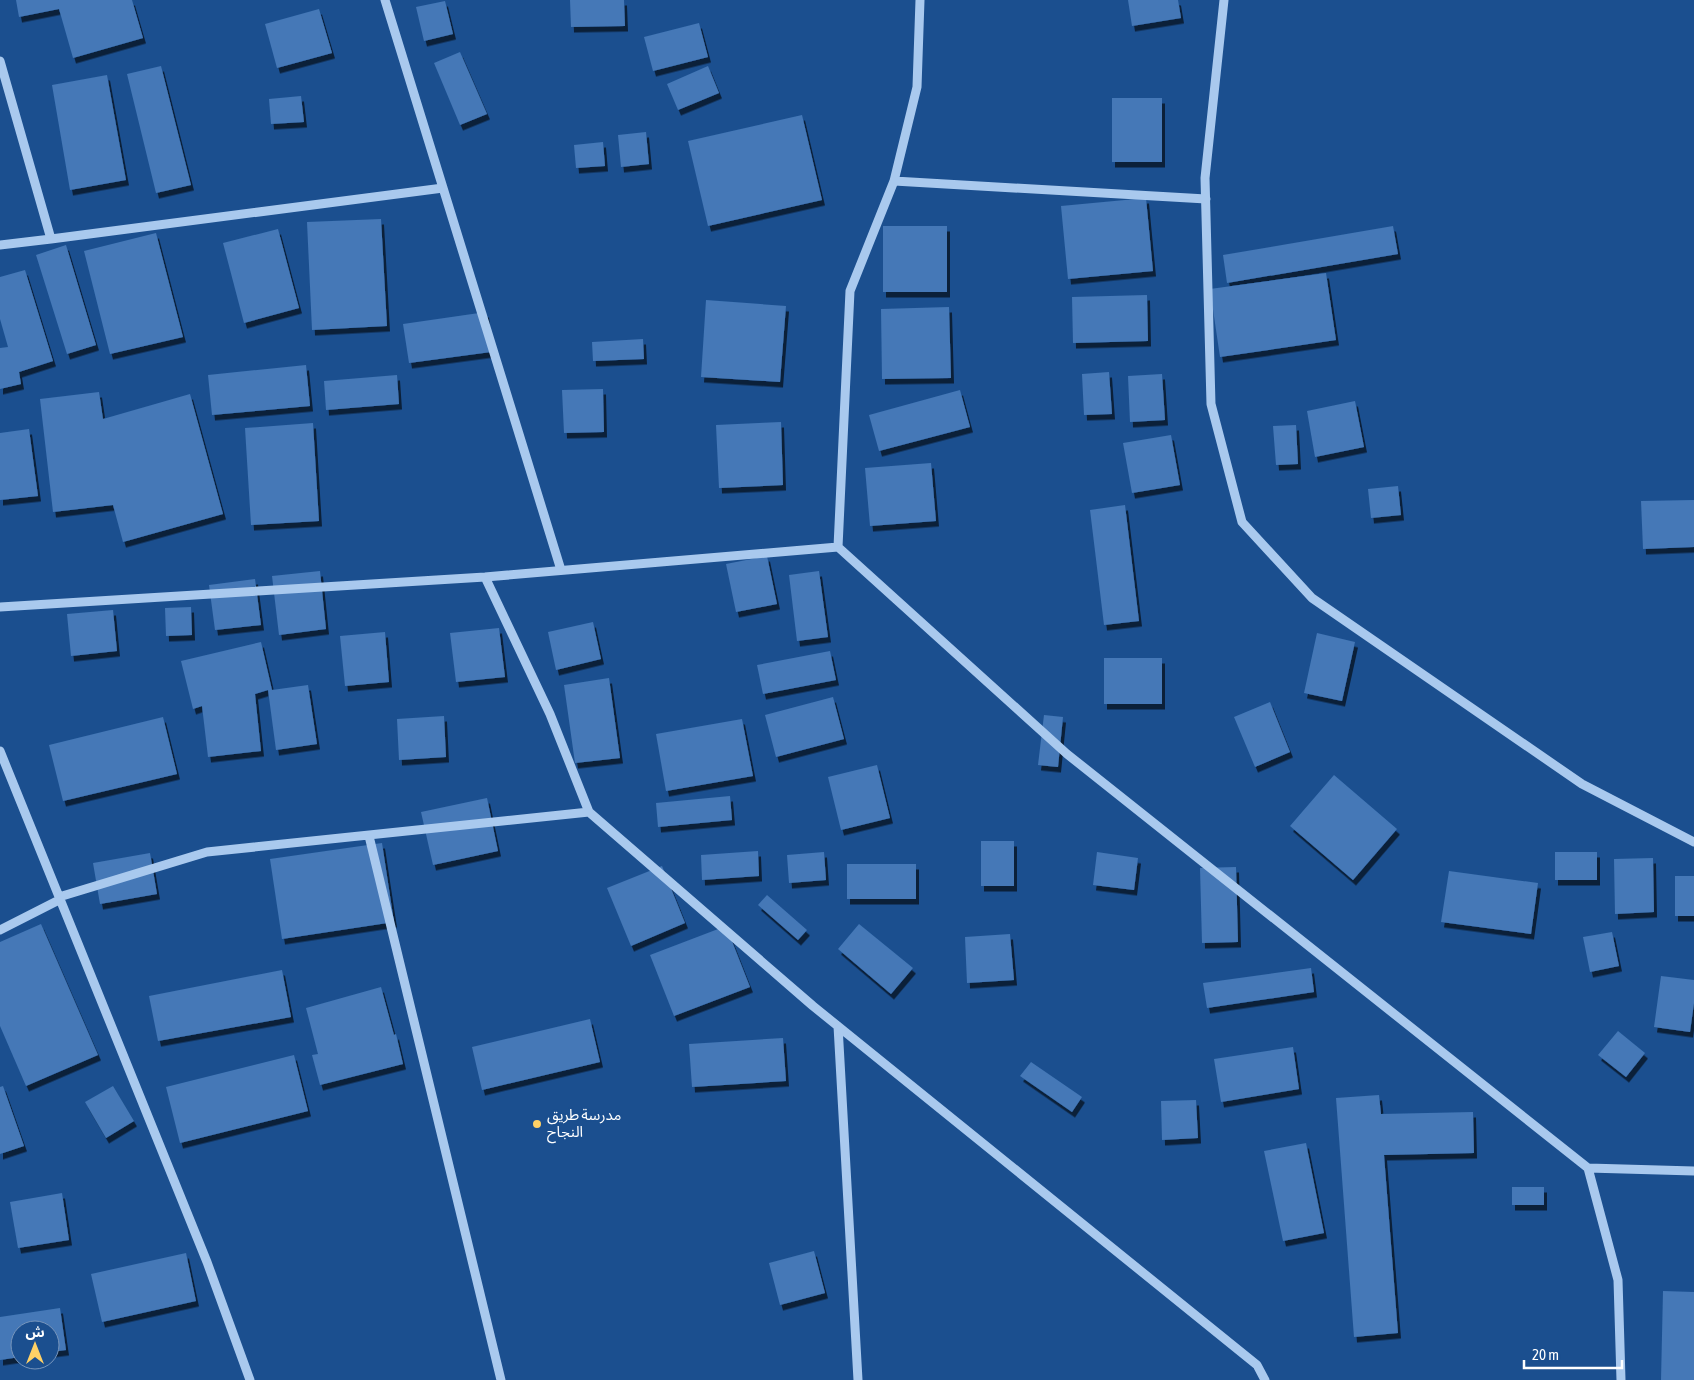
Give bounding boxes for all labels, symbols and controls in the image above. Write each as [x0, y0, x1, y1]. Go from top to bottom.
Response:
place label: مدرسة طريق النجاح [547, 1106, 621, 1144]
marker: مدرسة طريق النجاح [531, 1118, 543, 1130]
north arrow [10, 1320, 60, 1370]
text: ش [25, 1324, 45, 1340]
scale bar [1524, 1338, 1622, 1370]
text: 20 m [1532, 1346, 1559, 1363]

